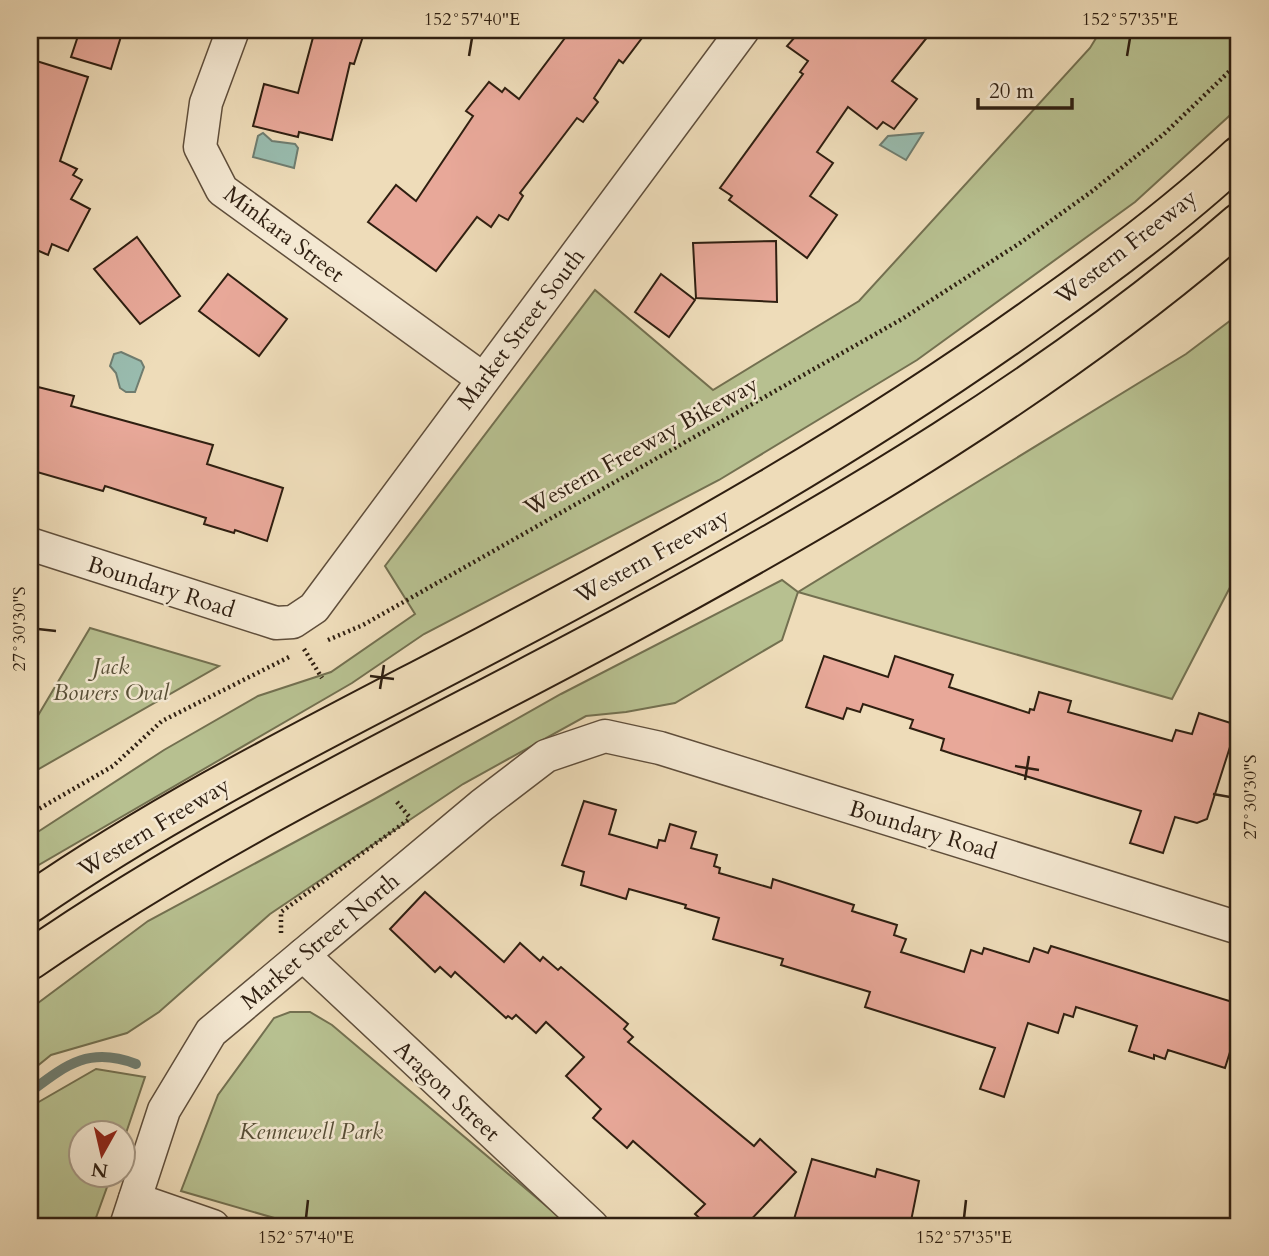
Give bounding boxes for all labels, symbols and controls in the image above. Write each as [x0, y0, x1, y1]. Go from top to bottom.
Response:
text: 152°57'40"E [424, 7, 520, 32]
text: 152°57'35"E [1082, 7, 1178, 32]
scale bar [978, 66, 1073, 110]
text: 20 m [989, 77, 1034, 106]
street label: Minkara Street [217, 179, 351, 289]
street label: Western Freeway [1048, 182, 1203, 313]
street label: Market Street South [450, 242, 592, 416]
street label: Western Freeway Bikeway [517, 369, 764, 524]
street label: Western Freeway [568, 501, 735, 612]
street label: Boundary Road [83, 549, 239, 626]
text: 27°30'30"S [7, 587, 32, 671]
park label: Jack Bowers Oval [53, 651, 170, 708]
text: 27°30'30"S [1238, 755, 1263, 839]
street label: Western Freeway [72, 769, 236, 885]
street label: Boundary Road [845, 793, 1002, 867]
street label: Market Street North [234, 865, 406, 1017]
street label: Aragon Street [387, 1034, 507, 1148]
park label: Kennewell Park [239, 1116, 384, 1147]
north arrow [66, 1120, 136, 1190]
text: N [89, 1156, 110, 1184]
text: 152°57'40"E [258, 1225, 354, 1250]
text: 152°57'35"E [916, 1225, 1012, 1250]

